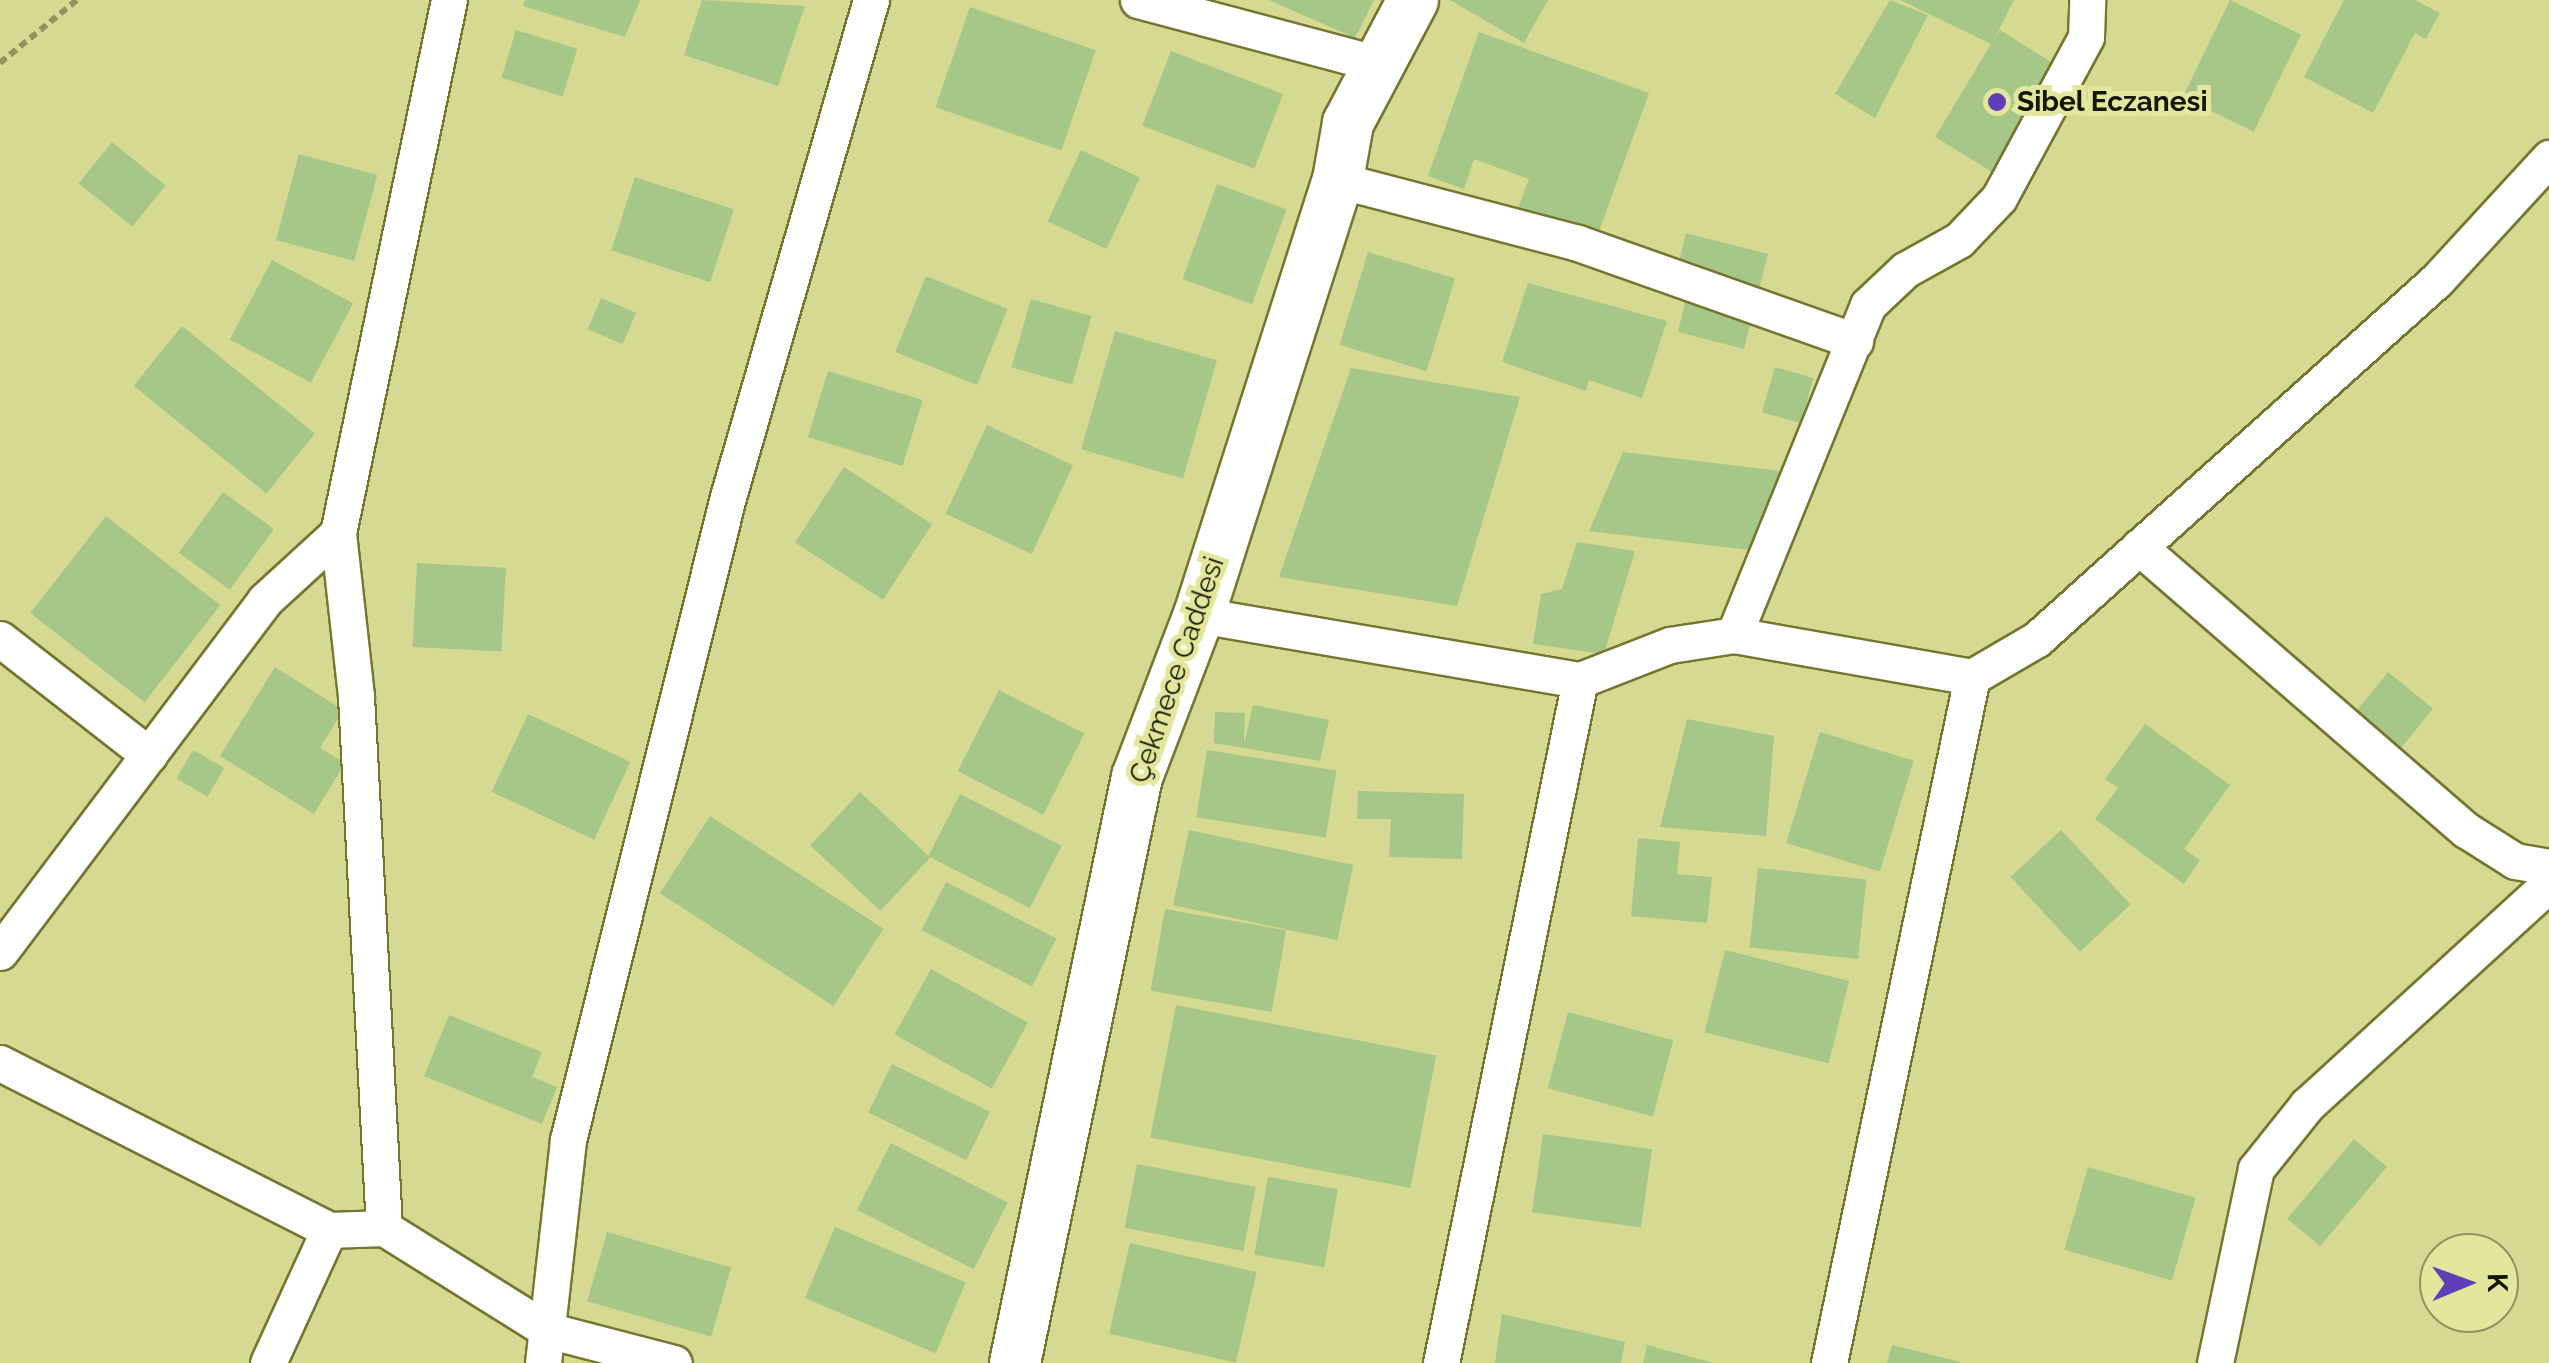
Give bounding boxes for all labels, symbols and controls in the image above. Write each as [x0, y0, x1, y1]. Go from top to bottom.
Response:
place label: Sibel Eczanesi [2017, 85, 2208, 119]
marker: Sibel Eczanesi [1986, 91, 2008, 113]
street label: Çekmece Caddesi [1123, 553, 1231, 787]
north arrow [2419, 1233, 2519, 1333]
text: K [2481, 1273, 2514, 1292]

